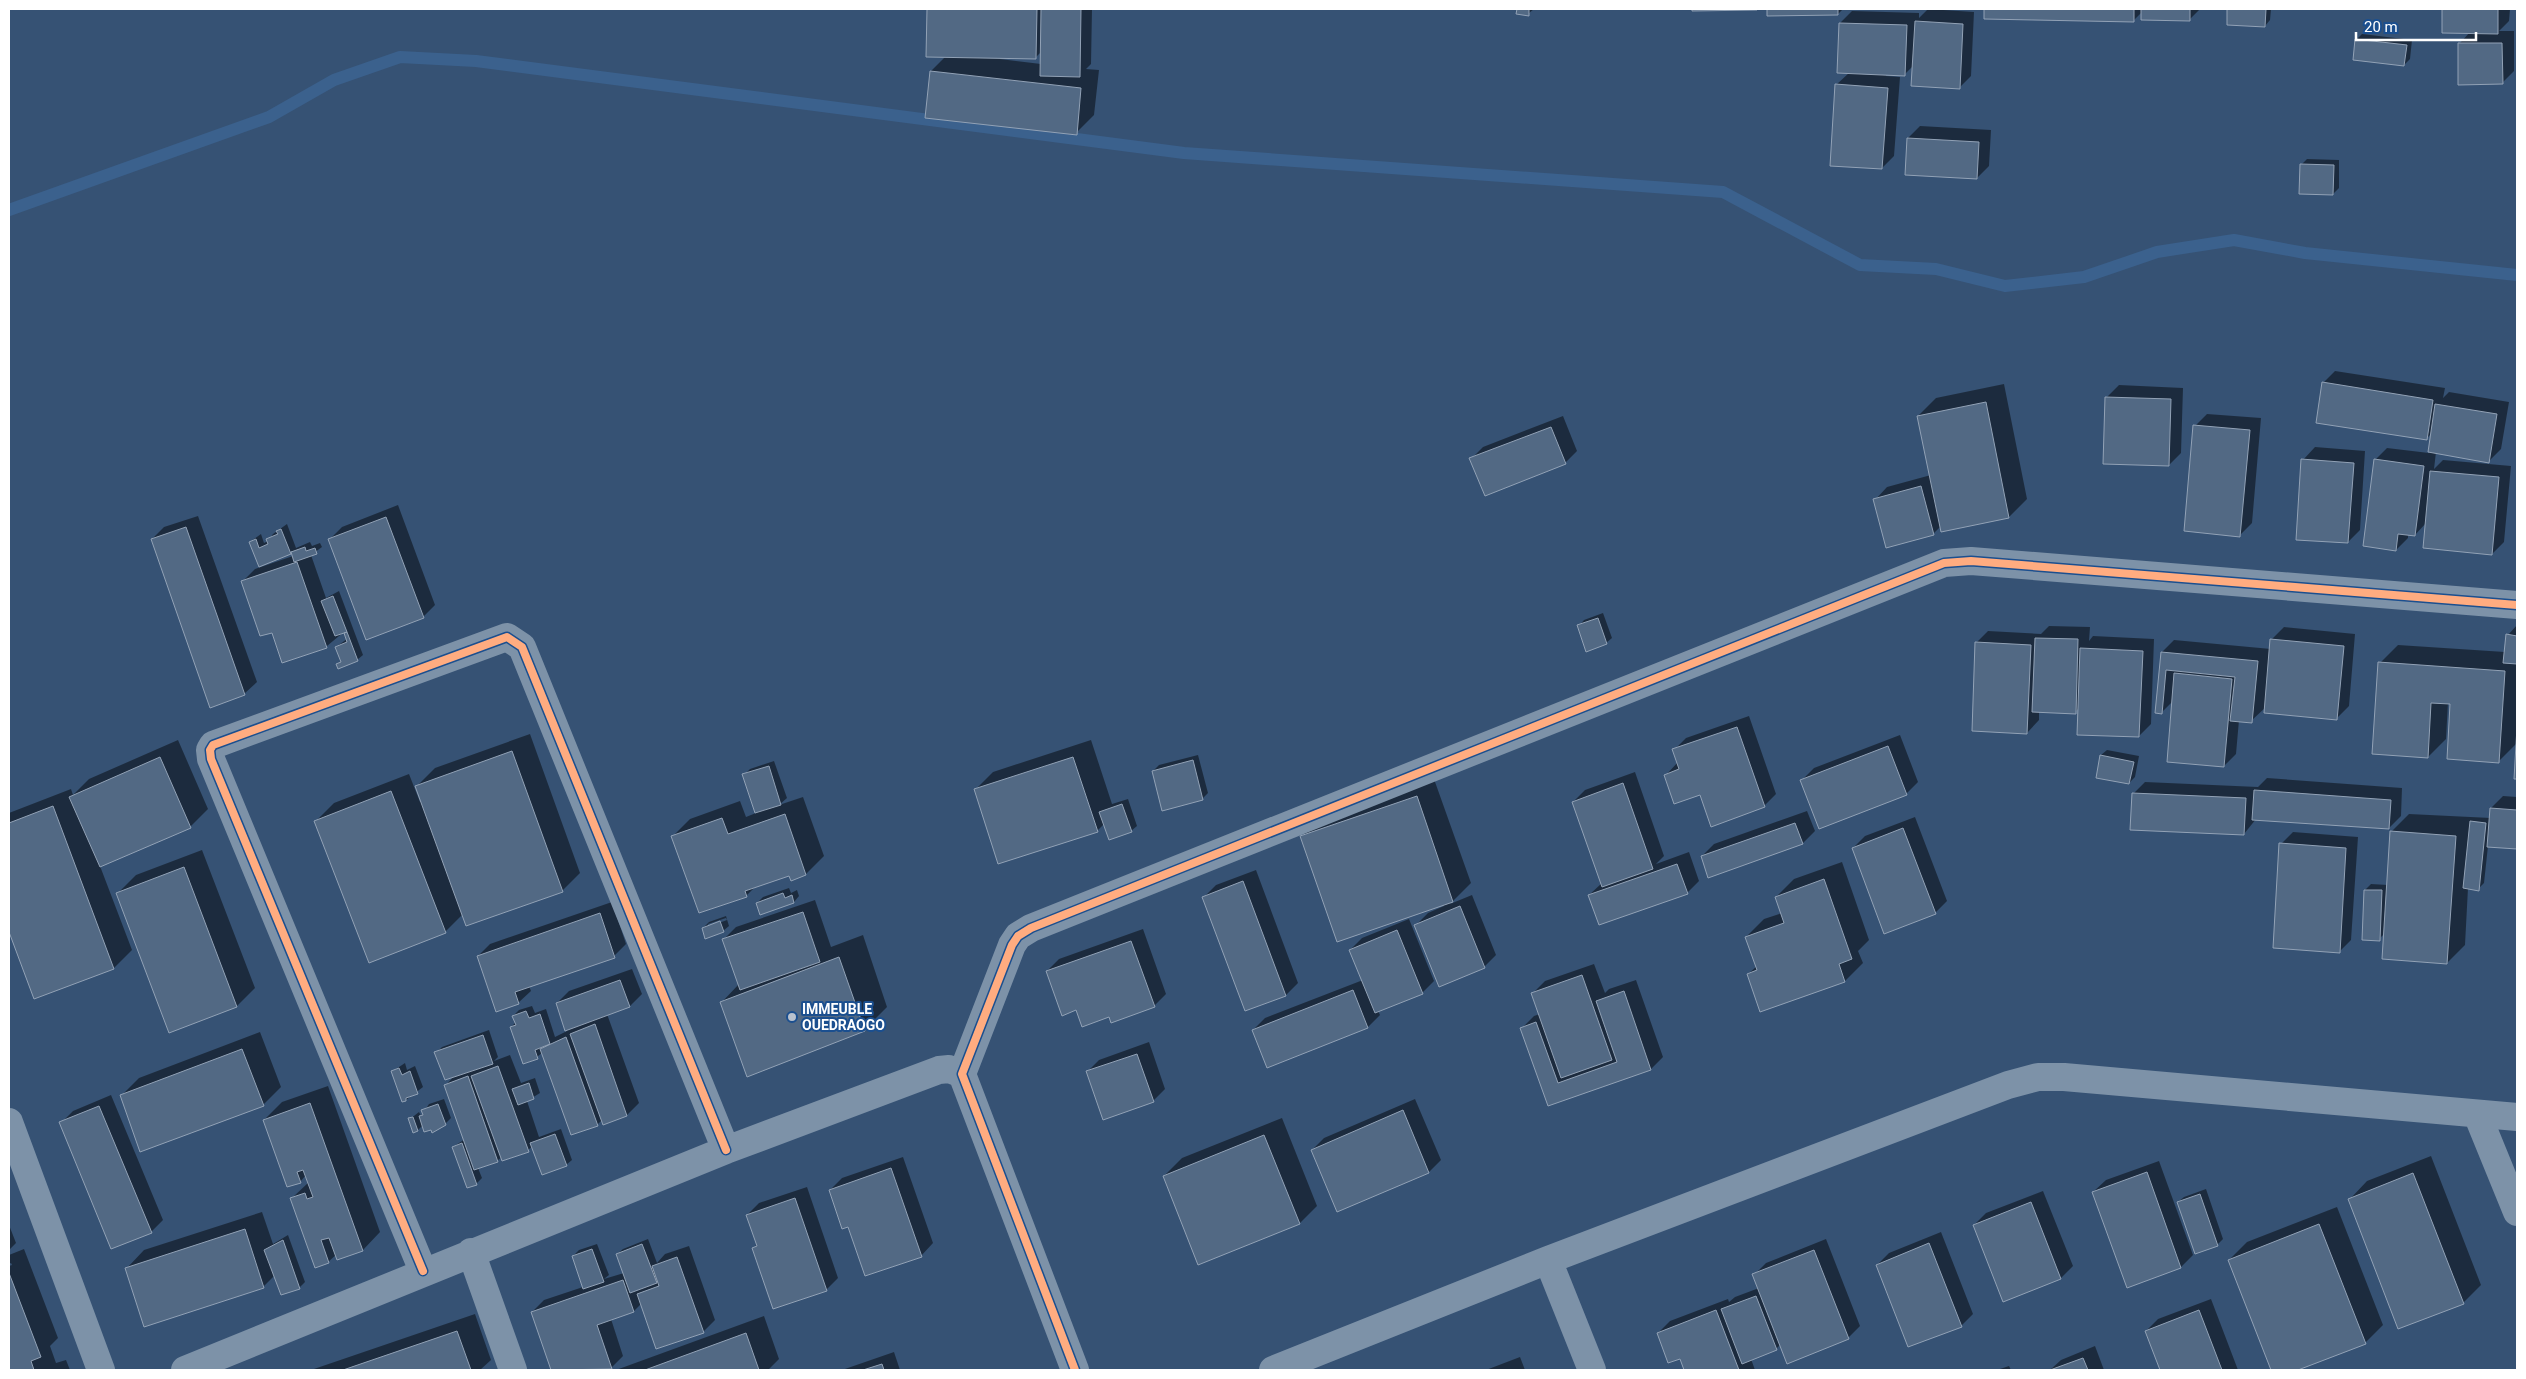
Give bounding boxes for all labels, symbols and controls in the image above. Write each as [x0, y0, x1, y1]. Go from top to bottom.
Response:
scale bar [2356, 10, 2476, 42]
text: 20 m [2364, 18, 2398, 36]
place label: IMMEUBLE OUEDRAOGO [802, 1001, 885, 1033]
marker: IMMEUBLE OUEDRAOGO [786, 1011, 798, 1023]

